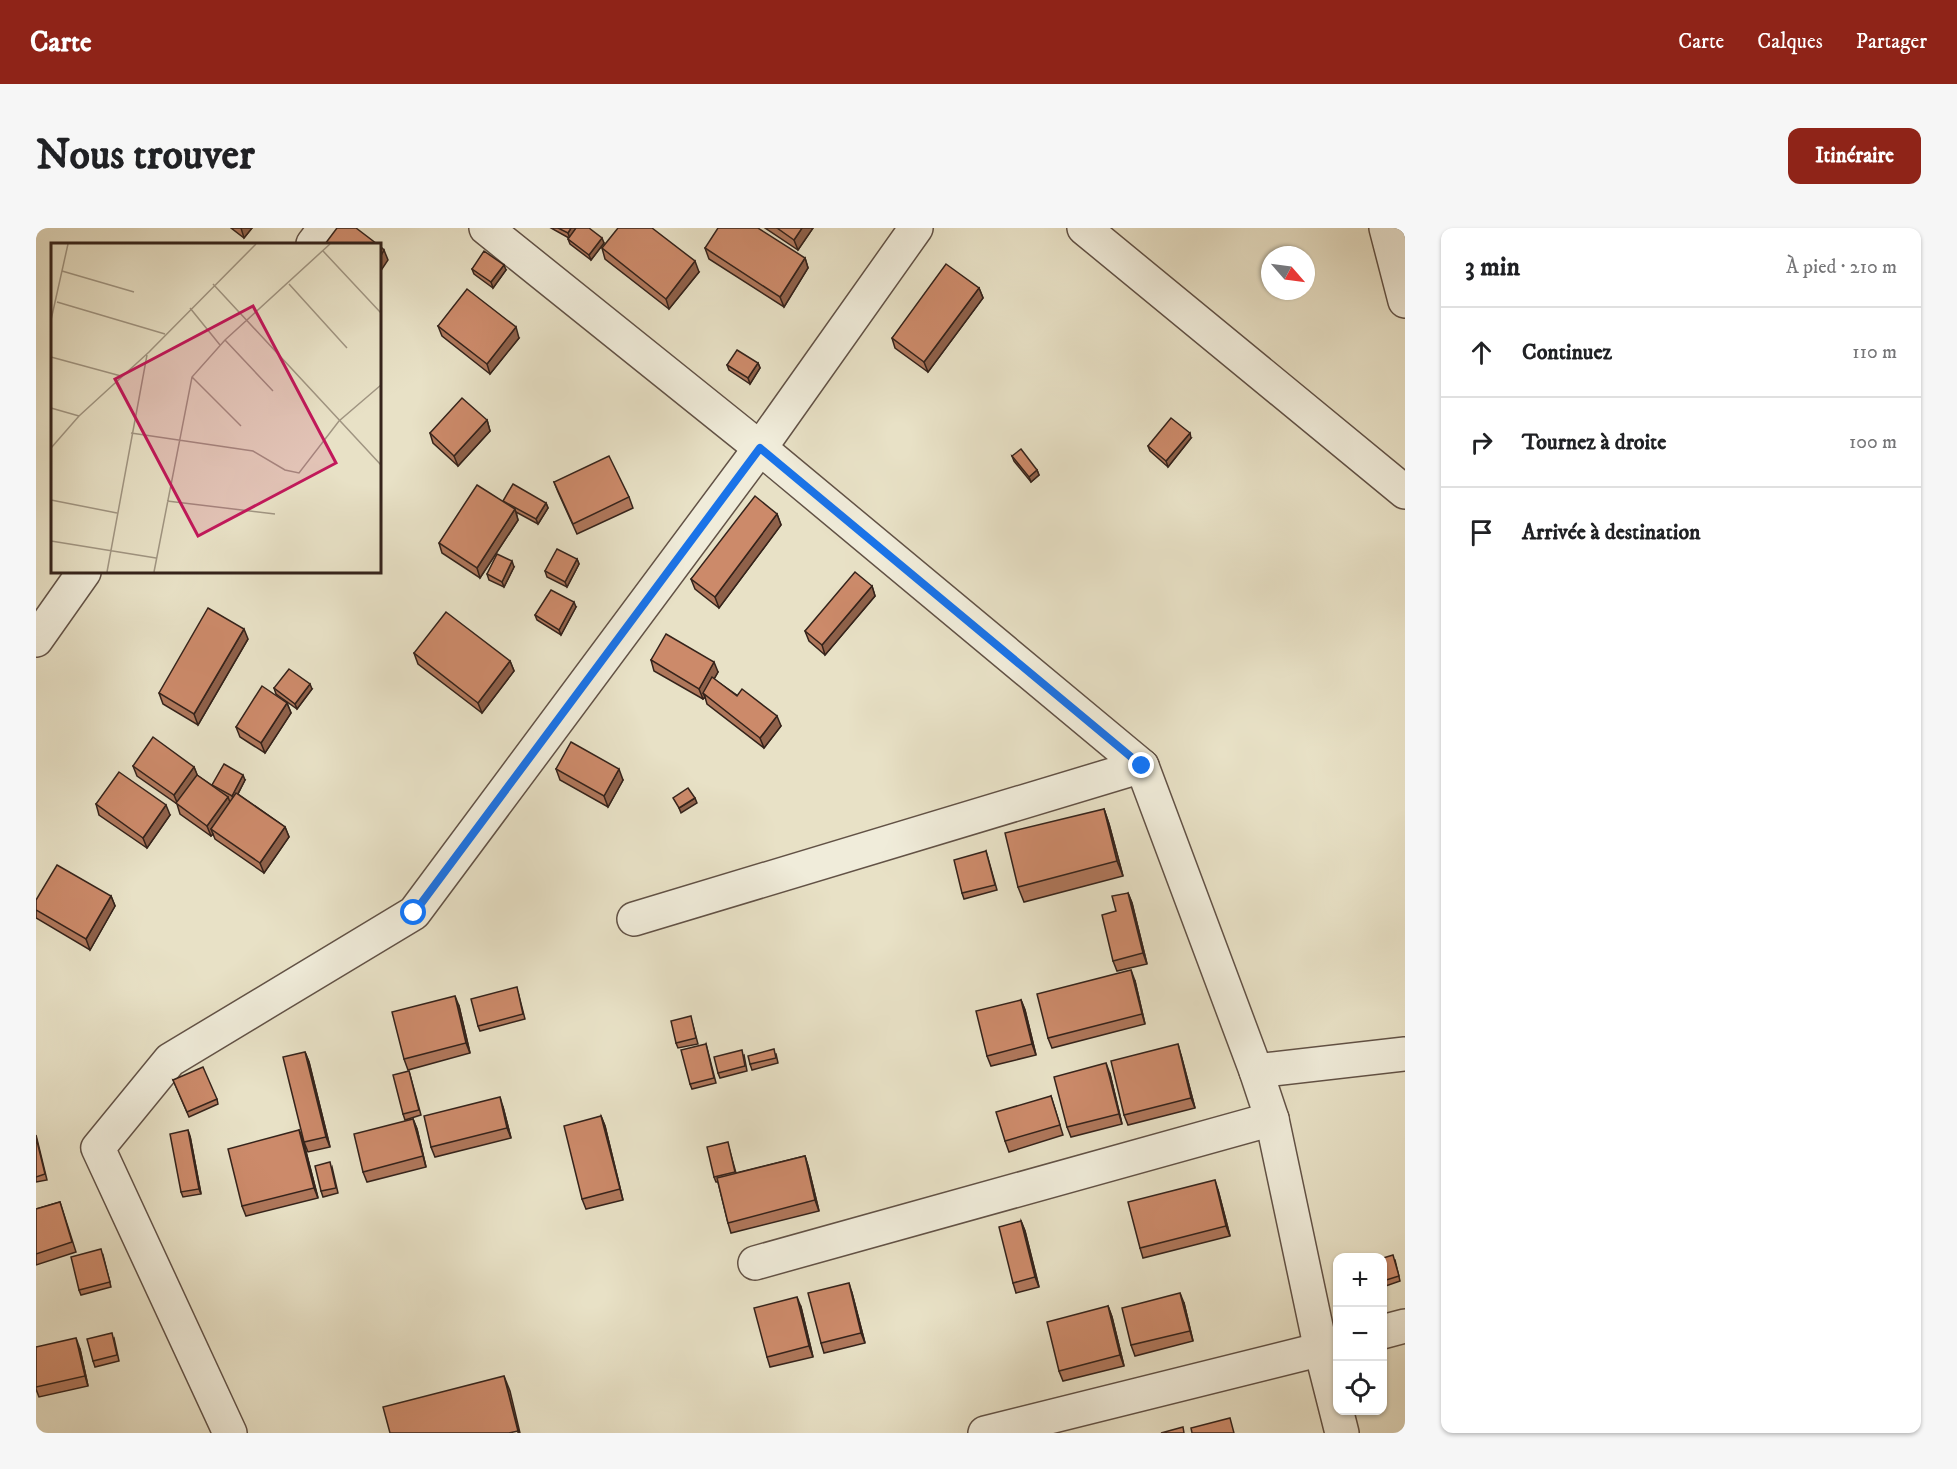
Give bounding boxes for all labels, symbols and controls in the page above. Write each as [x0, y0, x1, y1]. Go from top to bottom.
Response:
text: Carte [30, 25, 92, 60]
text: Carte [1678, 29, 1724, 55]
text: Calques [1757, 29, 1823, 55]
text: Partager [1856, 29, 1927, 55]
button: Itinéraire [1788, 128, 1921, 184]
text: Nous trouver [36, 130, 255, 182]
inset map [51, 243, 381, 573]
north arrow [1261, 246, 1315, 300]
text: 3 min [1465, 251, 1520, 284]
text: À pied · 210 m [1786, 255, 1897, 280]
icon: ahead [1465, 336, 1498, 369]
text: Continuez [1522, 339, 1612, 366]
text: 110 m [1852, 340, 1897, 365]
icon: right [1465, 426, 1498, 459]
text: Tournez à droite [1522, 429, 1666, 456]
text: 100 m [1849, 430, 1897, 455]
icon: arrive [1465, 516, 1498, 549]
text: Arrivée à destination [1522, 519, 1701, 546]
route end [1128, 752, 1154, 778]
route start [400, 899, 426, 925]
map controls [1333, 1253, 1387, 1415]
button: + [1333, 1253, 1387, 1307]
button: − [1333, 1307, 1387, 1361]
button: locate [1333, 1361, 1387, 1415]

